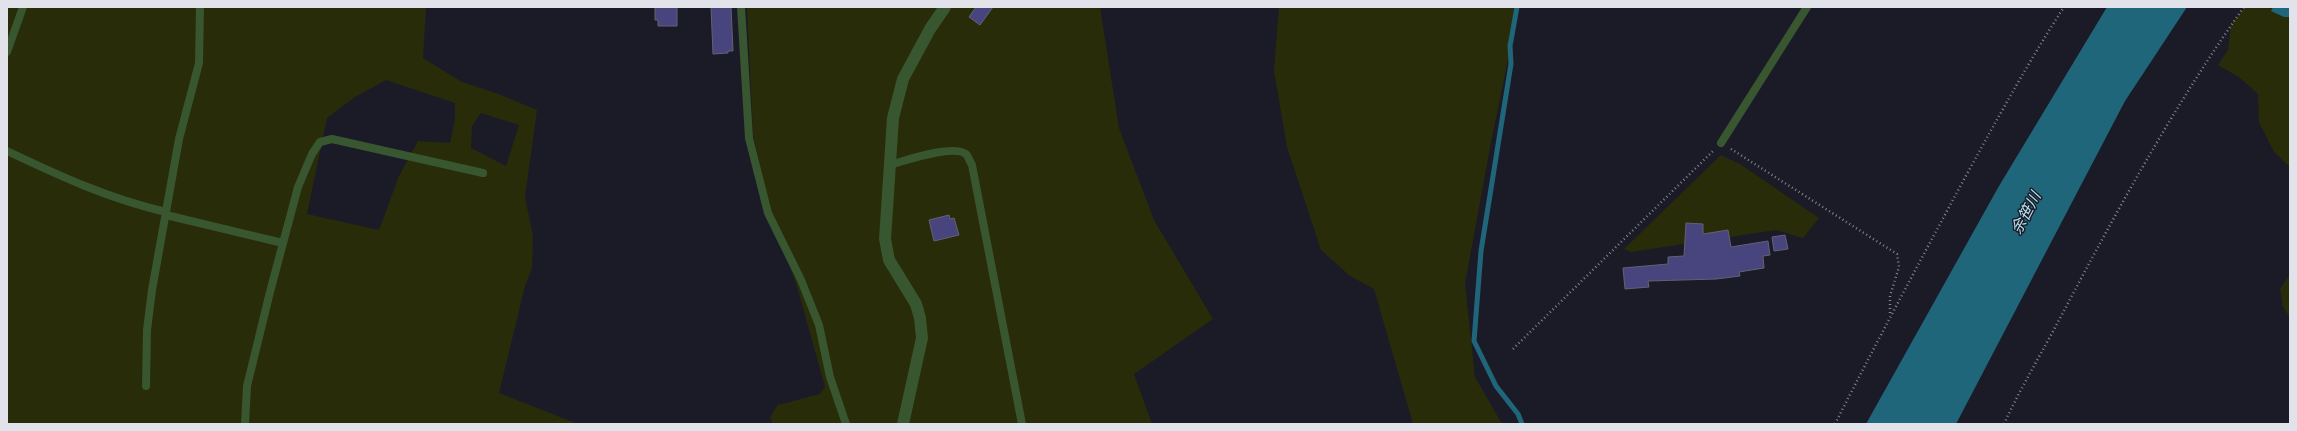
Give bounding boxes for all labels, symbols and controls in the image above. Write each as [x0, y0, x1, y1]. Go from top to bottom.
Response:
water label: 余笹川 [2007, 187, 2045, 237]

